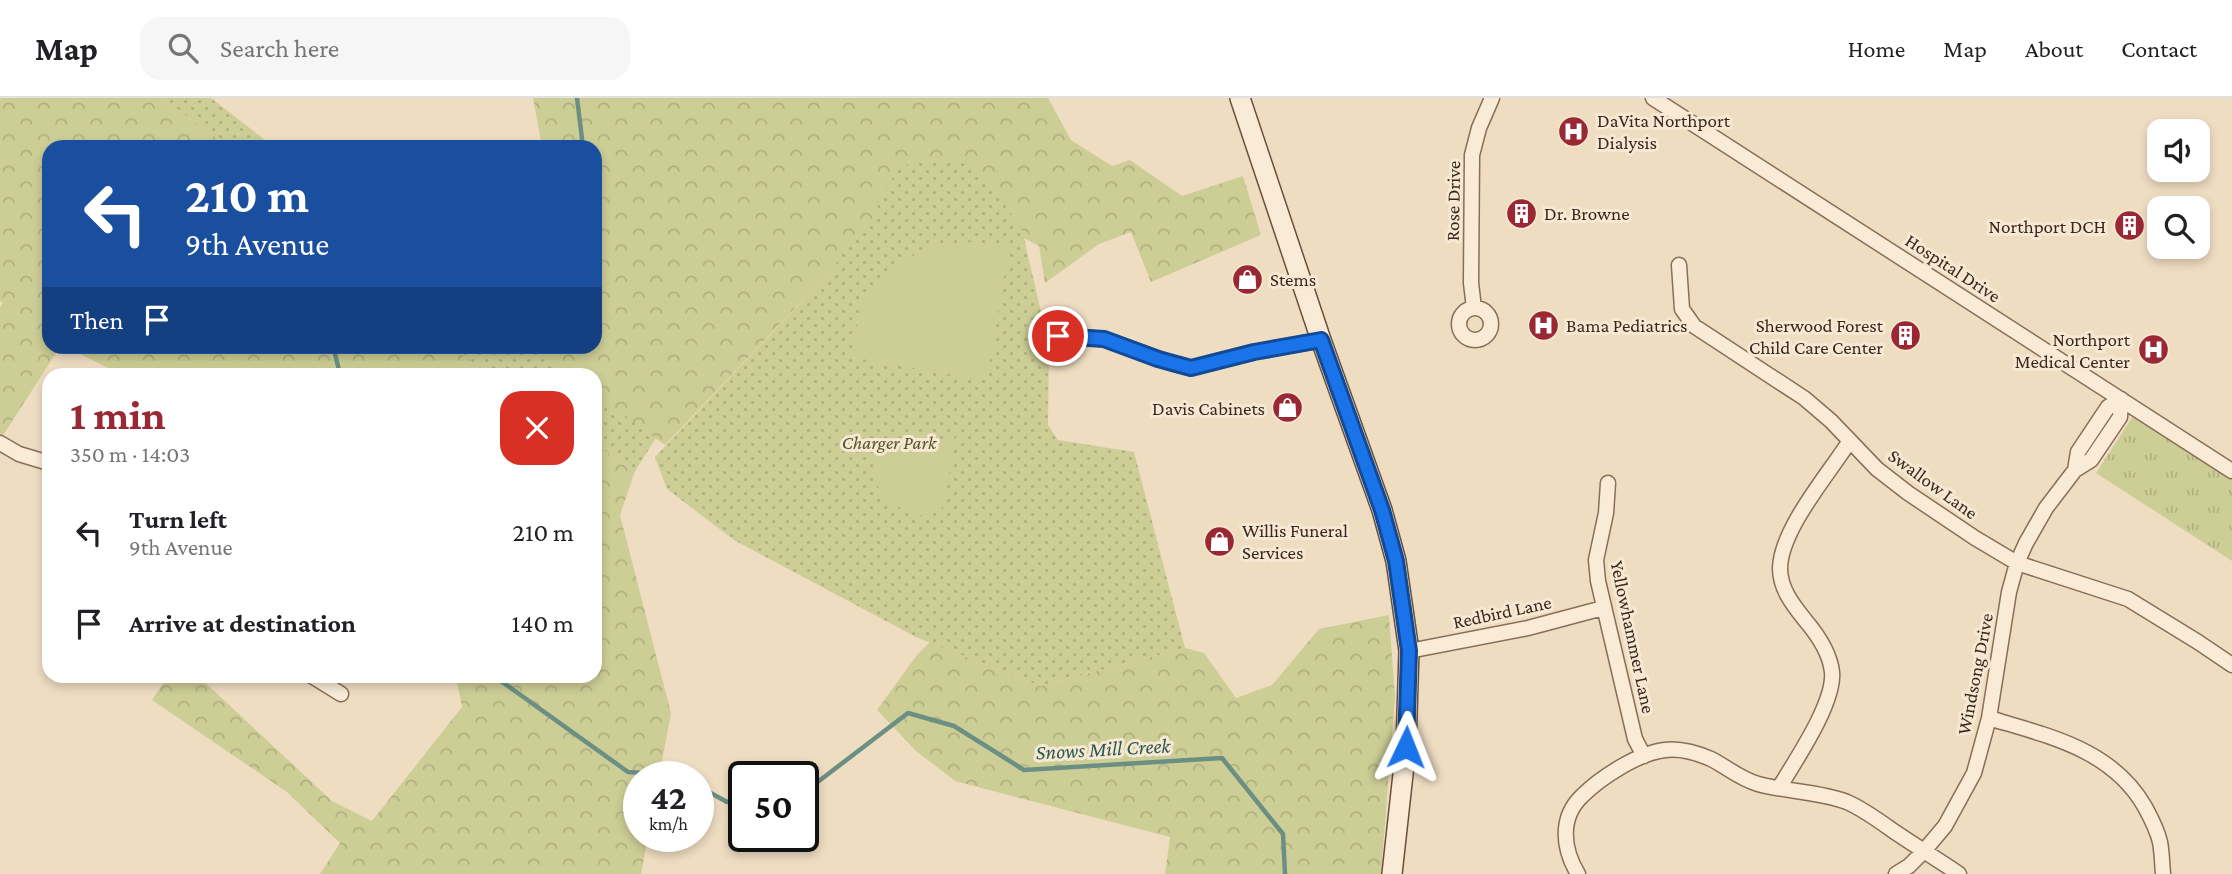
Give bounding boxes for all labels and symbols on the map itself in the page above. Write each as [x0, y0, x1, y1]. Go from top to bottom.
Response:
place label: DaVita Northport Dialysis [1597, 110, 1731, 153]
hospital icon: DaVita Northport Dialysis [1557, 114, 1591, 148]
street label: Rose Drive [1442, 161, 1464, 241]
building icon: Dr. Browne [1504, 196, 1538, 230]
place label: Dr. Browne [1544, 203, 1630, 224]
building icon: Northport DCH [2112, 209, 2146, 243]
place label: Northport DCH [1989, 216, 2106, 237]
street label: Hospital Drive [1902, 229, 2004, 307]
shop icon: Stems [1230, 262, 1264, 296]
place label: Stems [1270, 269, 1316, 290]
pin [1028, 306, 1088, 366]
hospital icon: Bama Pediatrics [1526, 308, 1560, 342]
place label: Bama Pediatrics [1566, 315, 1687, 336]
place label: Sherwood Forest Child Care Center [1749, 315, 1884, 358]
building icon: Sherwood Forest Child Care Center [1889, 319, 1923, 353]
place label: Northport Medical Center [2015, 329, 2131, 372]
hospital icon: Northport Medical Center [2136, 333, 2170, 367]
shop icon: Davis Cabinets [1271, 391, 1305, 425]
place label: Davis Cabinets [1152, 398, 1265, 419]
park label: Charger Park [842, 432, 937, 453]
street label: Swallow Lane [1884, 445, 1982, 523]
place label: Willis Funeral Services [1242, 520, 1348, 563]
shop icon: Willis Funeral Services [1202, 524, 1236, 558]
street label: Yellowhammer Lane [1607, 559, 1659, 715]
street label: Redbird Lane [1451, 591, 1553, 633]
street label: Windsong Drive [1953, 611, 1997, 737]
position arrow [1369, 710, 1443, 784]
water label: Snows Mill Creek [1035, 733, 1172, 765]
speed limit sign: 50 [728, 761, 819, 852]

